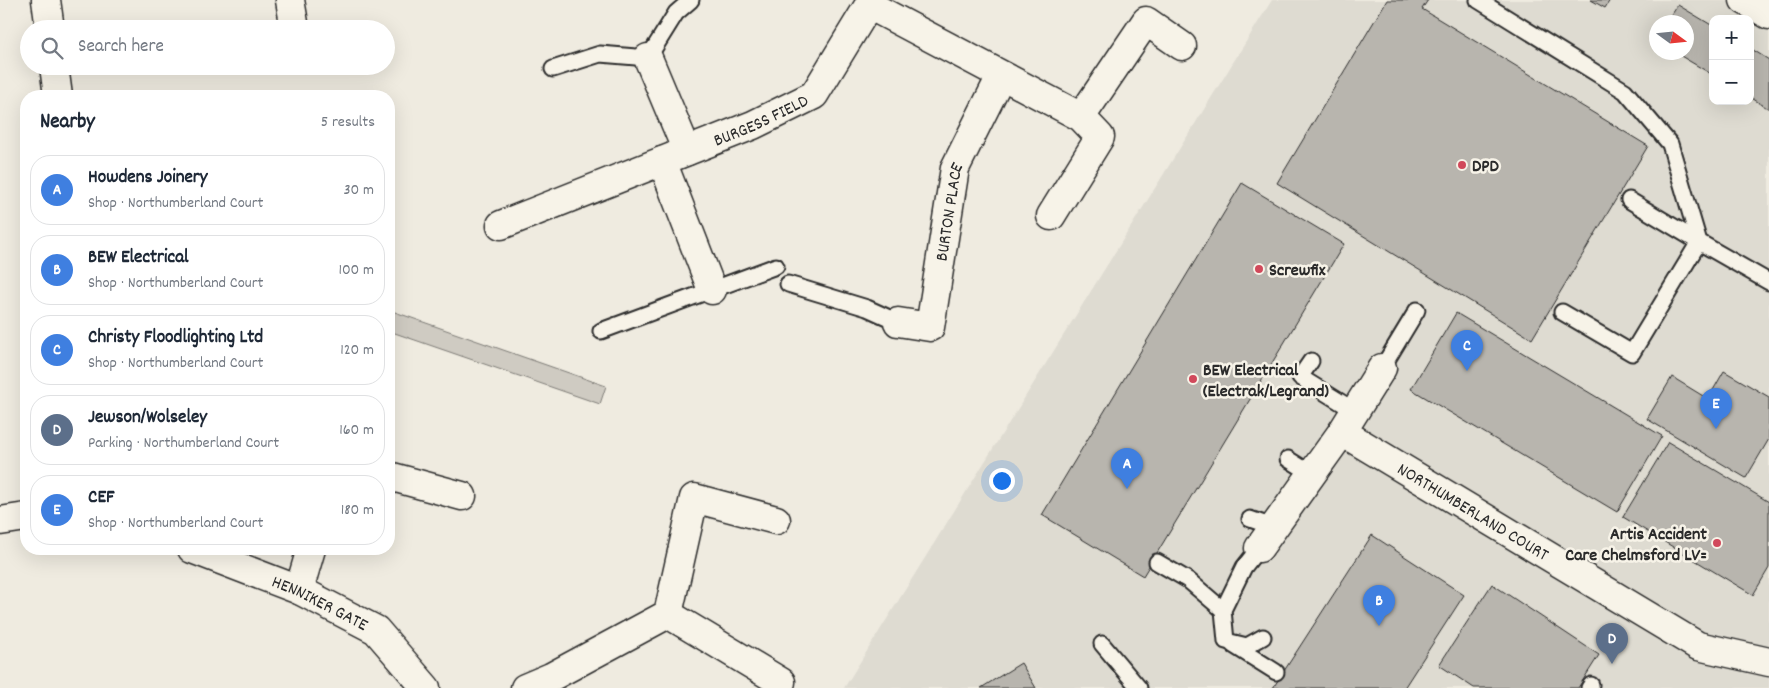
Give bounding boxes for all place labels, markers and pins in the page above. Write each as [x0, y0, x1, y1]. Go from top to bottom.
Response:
place label: DPD [1472, 155, 1499, 180]
marker: DPD [1456, 159, 1468, 171]
place label: Screwfix [1269, 259, 1326, 284]
marker: Screwfix [1253, 263, 1265, 275]
pin: C [1451, 330, 1483, 371]
place label: BEW Electrical (Electrak/Legrand) [1203, 359, 1329, 405]
marker: BEW Electrical (Electrak/Legrand) [1187, 373, 1199, 385]
pin: E [1700, 388, 1732, 429]
pin: A [1111, 448, 1143, 489]
place label: Artis Accident Care Chelmsford LV= [1565, 523, 1707, 569]
marker: Artis Accident Care Chelmsford LV= [1711, 537, 1723, 549]
pin: B [1363, 585, 1395, 626]
pin: D [1596, 623, 1628, 664]

